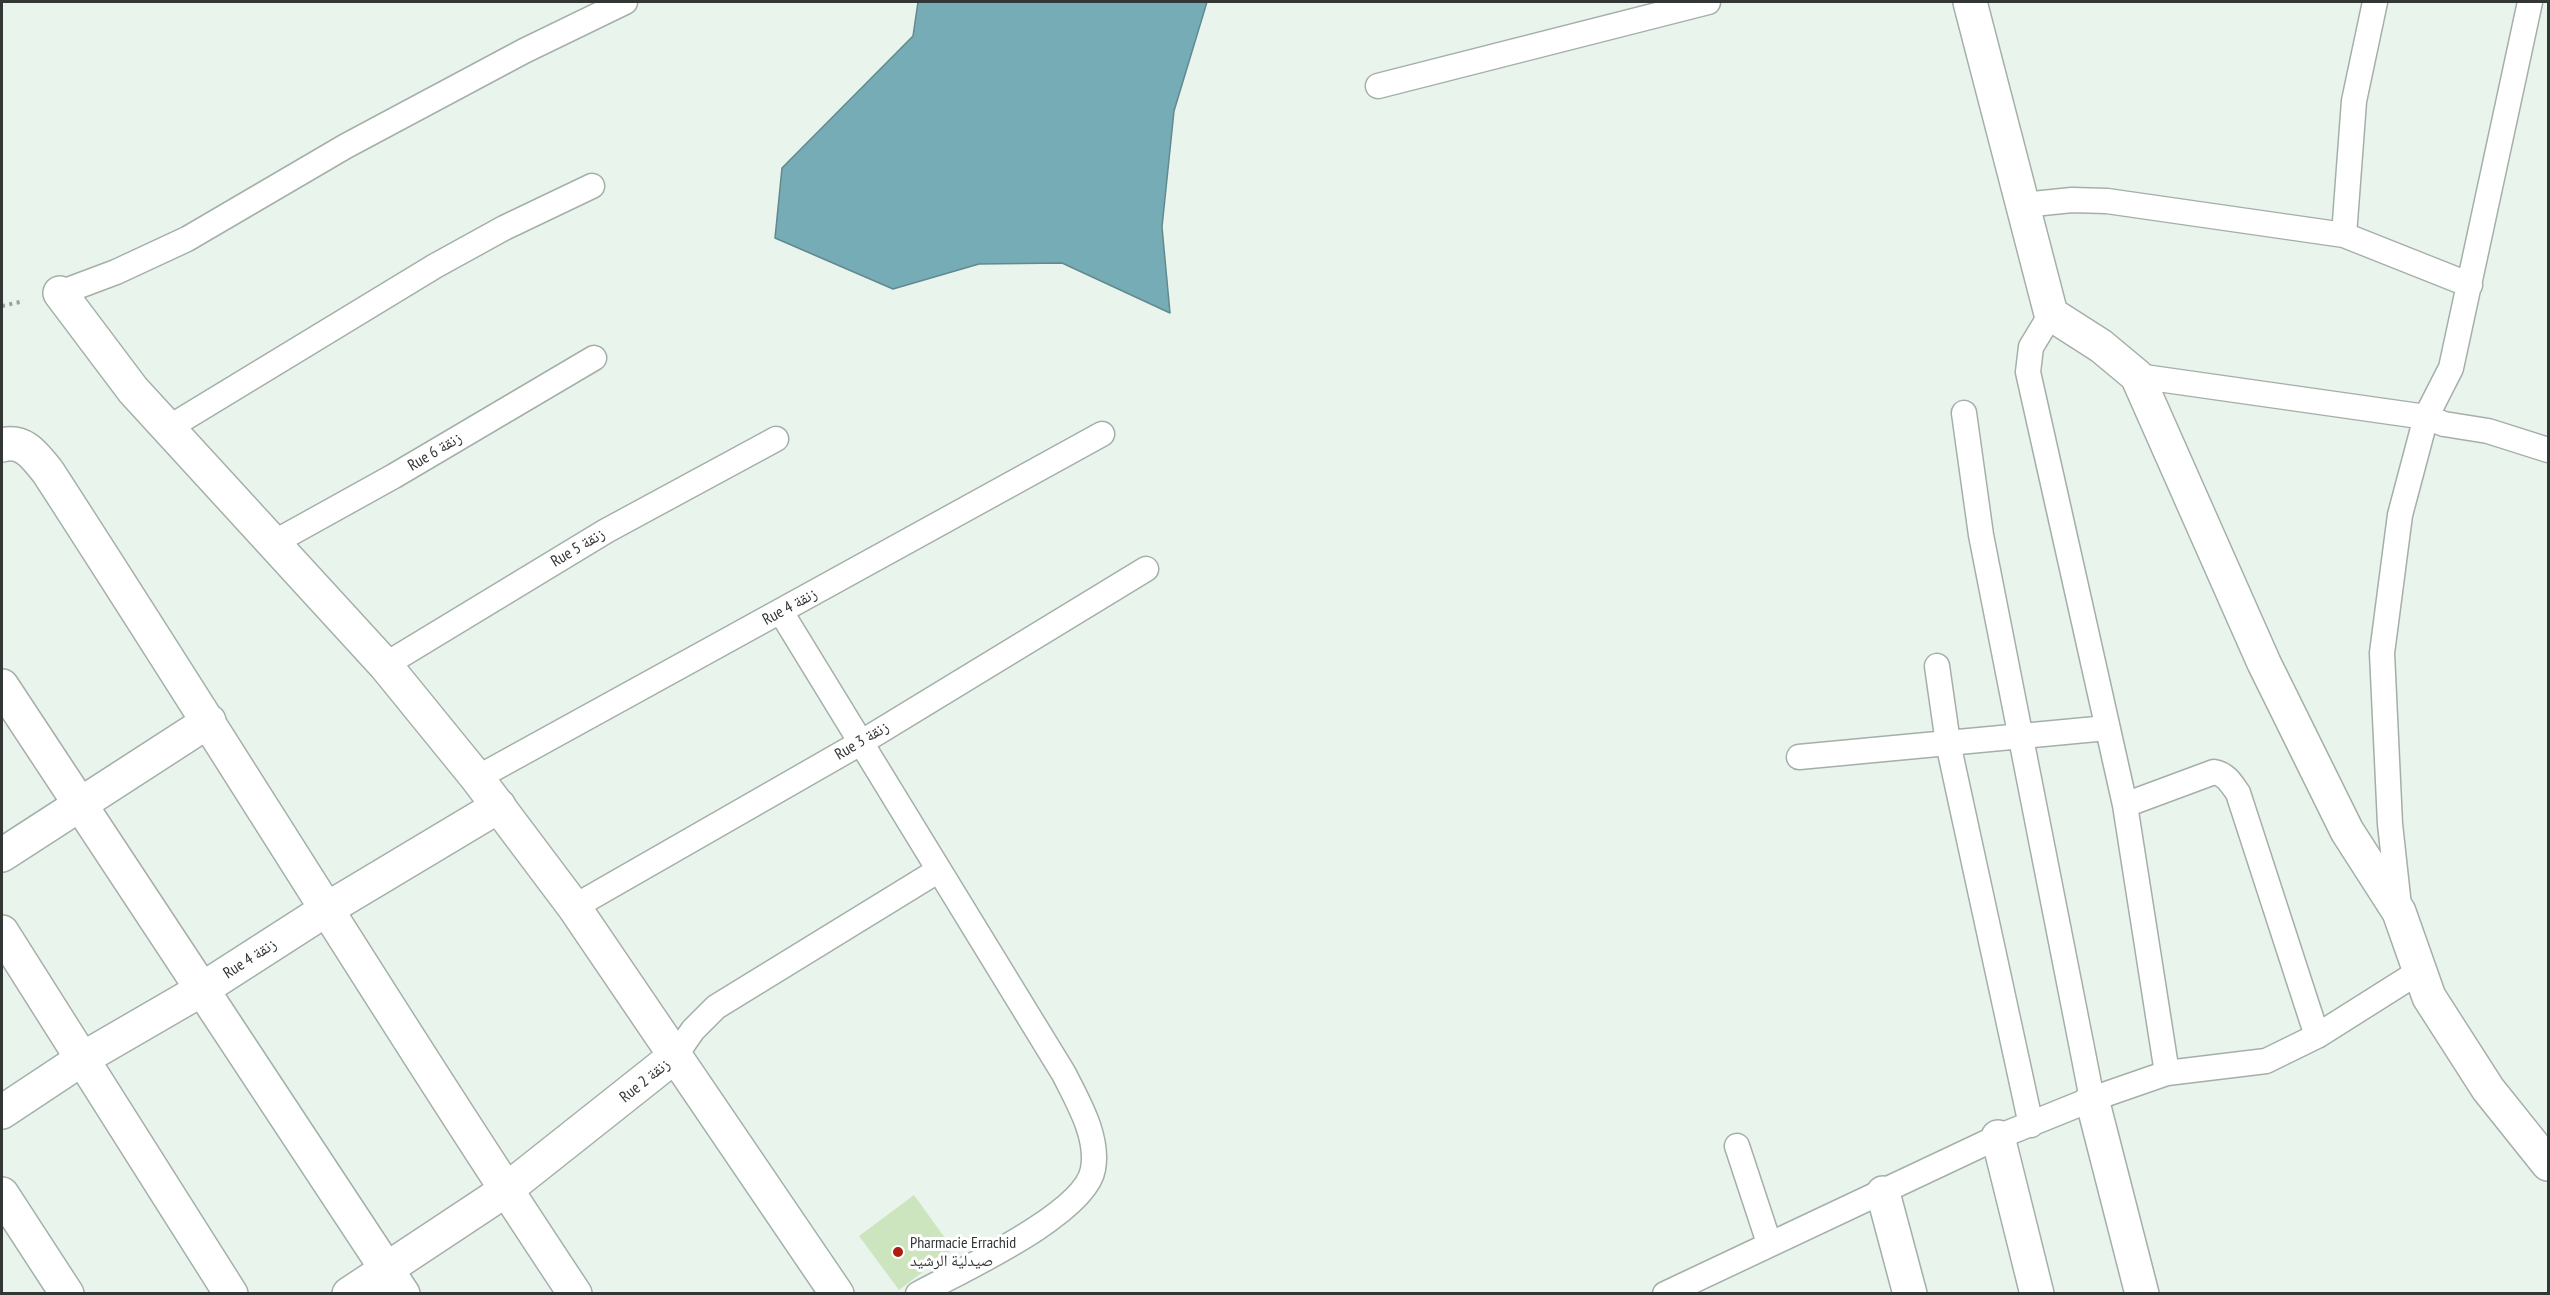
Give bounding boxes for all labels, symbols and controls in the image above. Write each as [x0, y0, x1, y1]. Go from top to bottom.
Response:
street label: Rue 6 زنقة [405, 429, 465, 475]
street label: Rue 5 زنقة [548, 525, 608, 571]
street label: Rue 4 زنقة [759, 584, 821, 630]
street label: Rue 3 زنقة [832, 718, 892, 764]
street label: Rue 4 زنقة [220, 935, 280, 983]
street label: Rue 2 زنقة [616, 1055, 674, 1107]
place label: Pharmacie Errachid صيدلية الرشيد [910, 1233, 1016, 1271]
marker: Pharmacie Errachid صيدلية الرشيد [891, 1245, 905, 1259]

